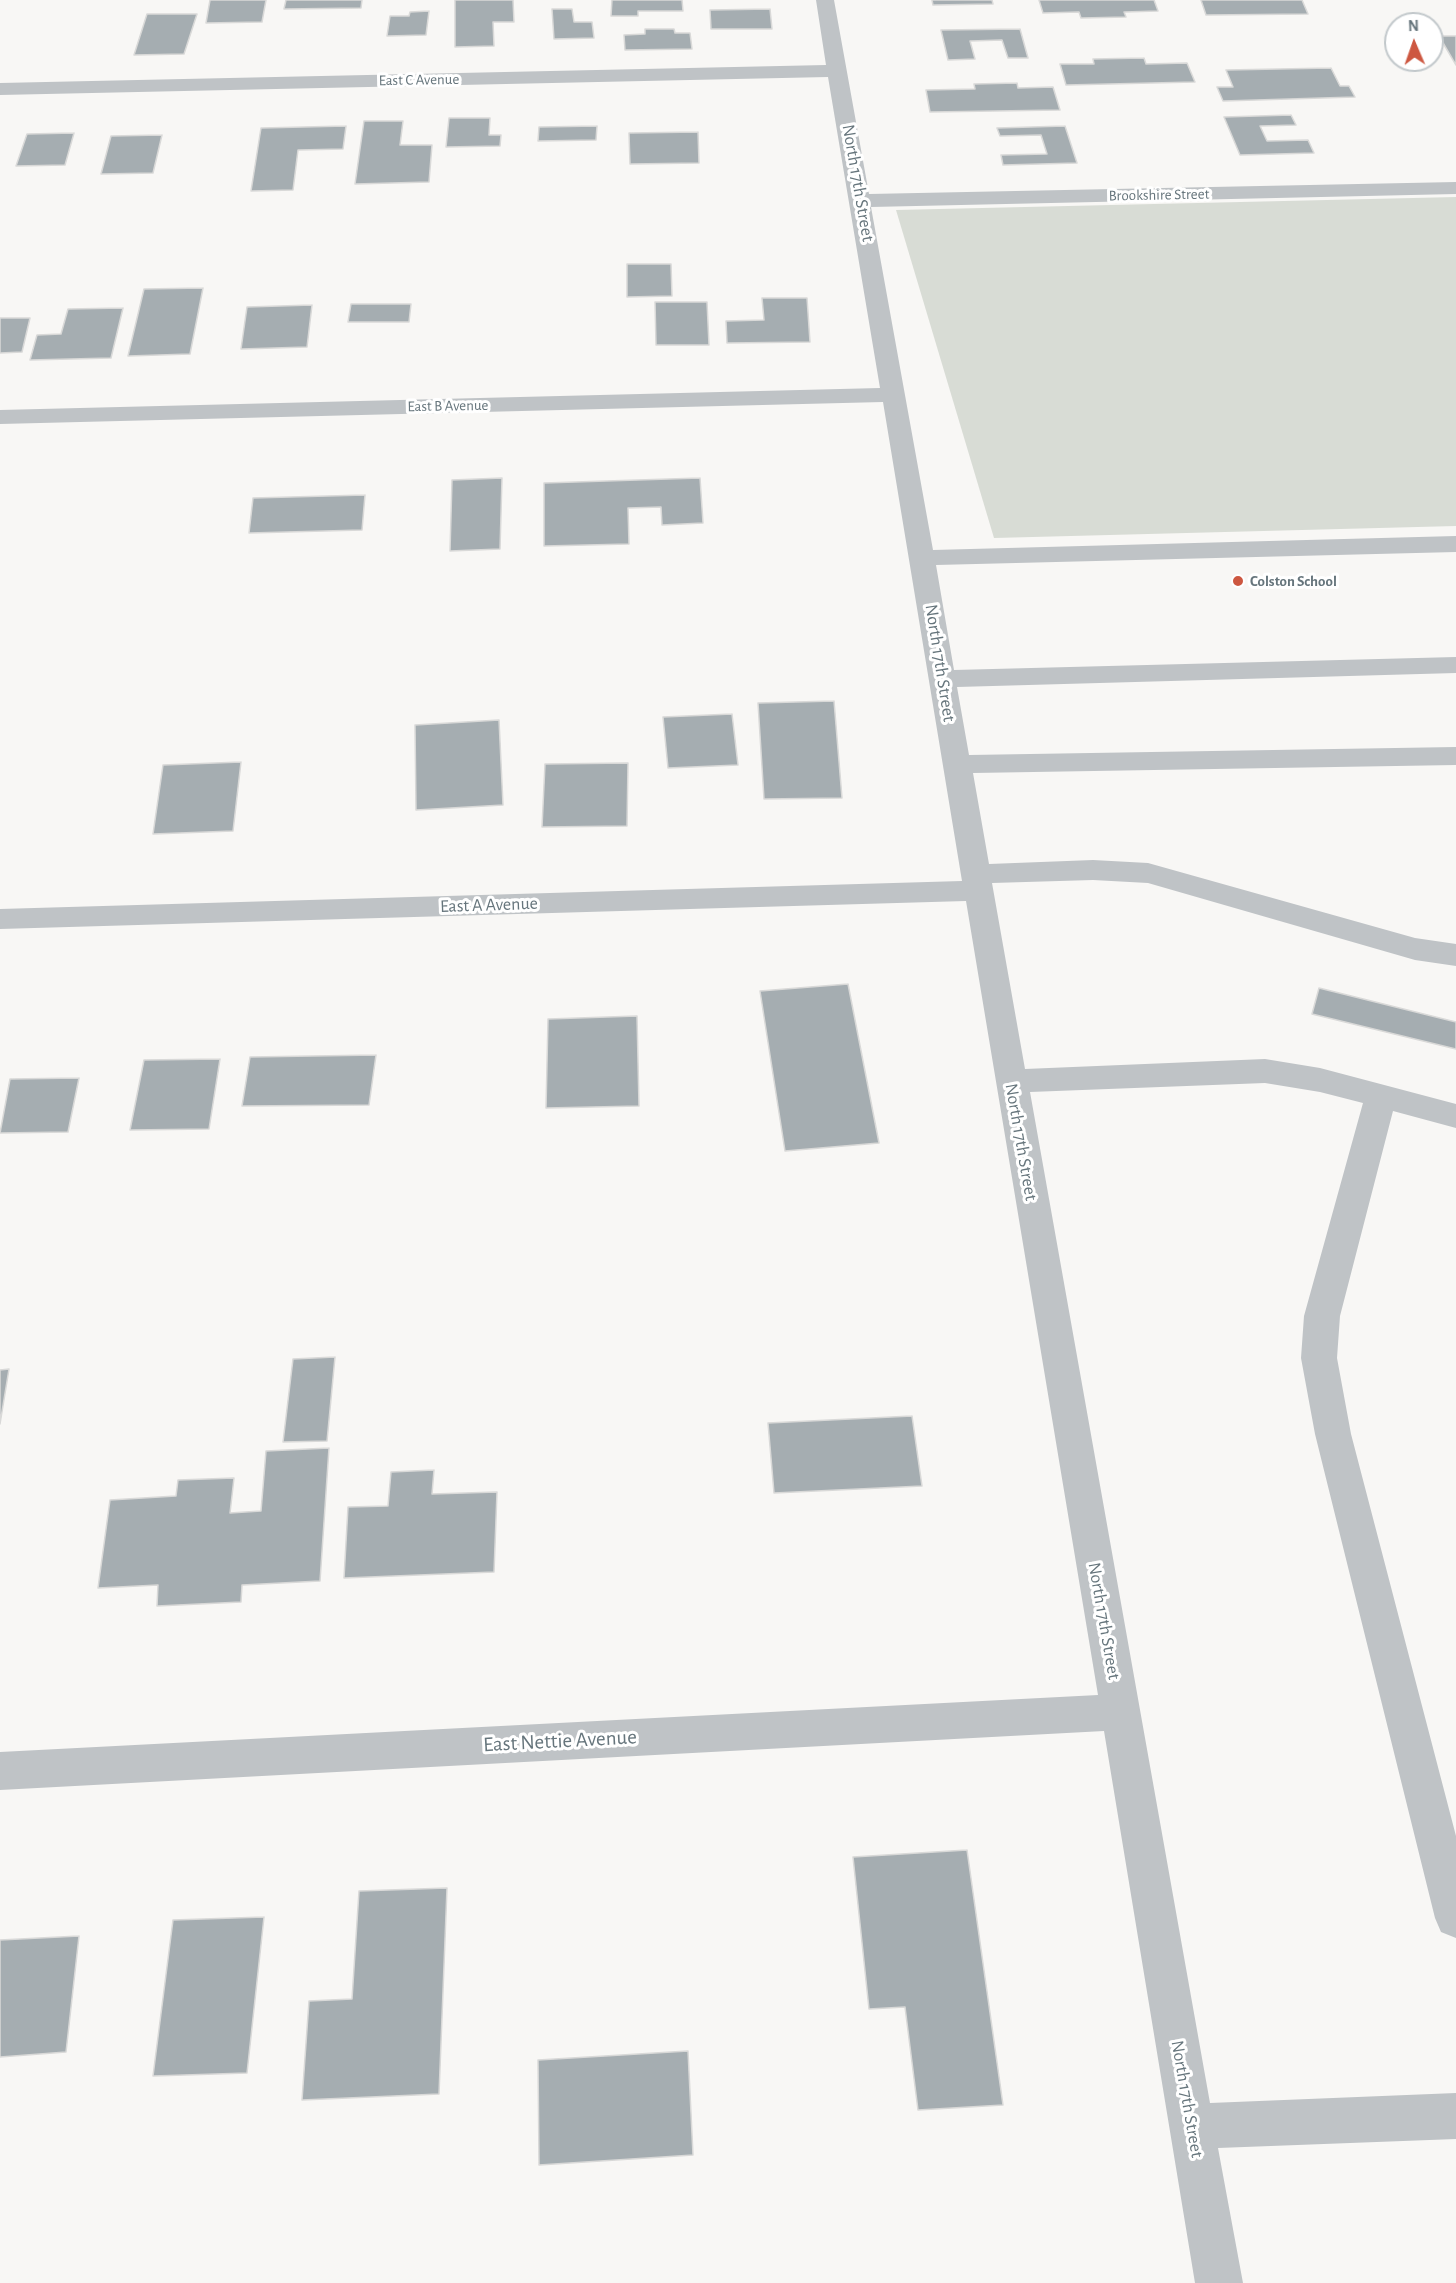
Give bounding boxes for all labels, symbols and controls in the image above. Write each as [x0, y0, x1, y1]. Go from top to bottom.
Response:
north arrow [1384, 12, 1444, 72]
text: N [1408, 18, 1419, 34]
street label: East C Avenue [379, 70, 459, 90]
street label: North 17th Street [837, 123, 879, 243]
street label: Brookshire Street [1108, 185, 1210, 205]
street label: East B Avenue [407, 396, 489, 416]
place label: Colston School [1250, 572, 1337, 590]
marker: Colston School [1231, 574, 1245, 588]
street label: North 17th Street [920, 603, 960, 723]
street label: East A Avenue [440, 892, 538, 918]
street label: North 17th Street [1000, 1082, 1042, 1202]
street label: North 17th Street [1083, 1561, 1125, 1681]
street label: East Nettie Avenue [483, 1724, 637, 1758]
street label: North 17th Street [1166, 2039, 1208, 2159]

